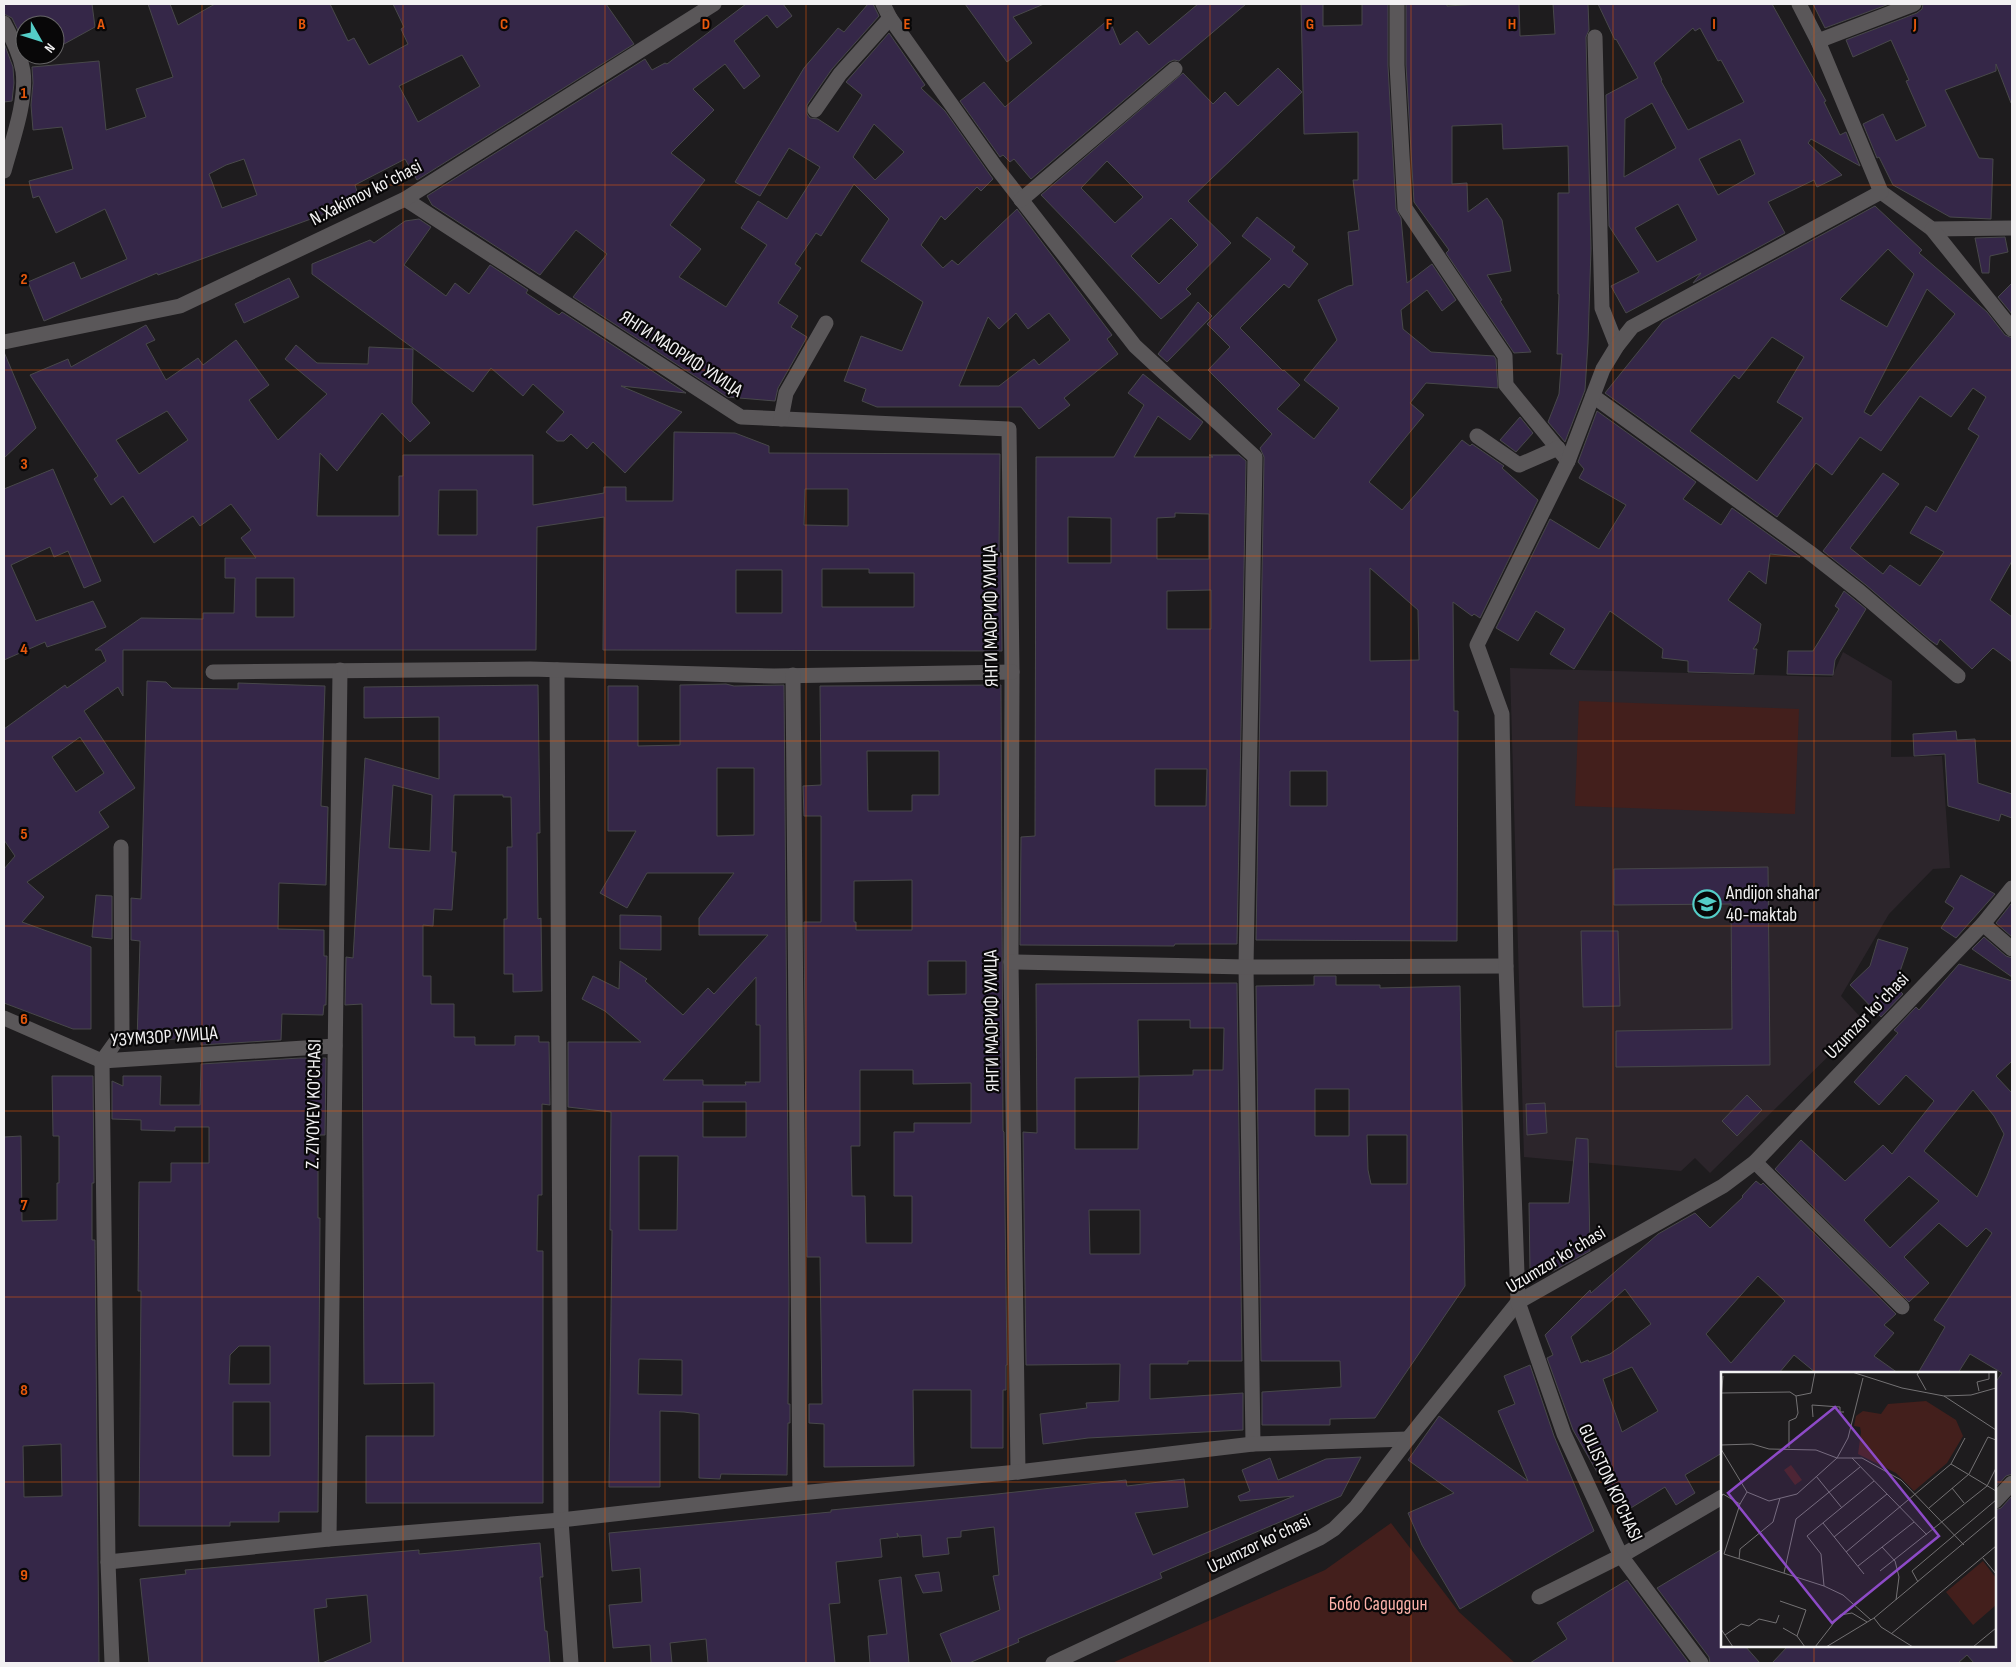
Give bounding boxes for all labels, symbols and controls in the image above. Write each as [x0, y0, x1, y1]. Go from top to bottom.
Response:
north arrow [15, 15, 65, 65]
text: A [96, 15, 105, 34]
text: B [298, 15, 306, 34]
text: C [500, 15, 508, 34]
text: D [702, 15, 710, 34]
text: E [904, 15, 911, 34]
text: F [1106, 15, 1113, 34]
text: G [1306, 15, 1314, 34]
text: H [1508, 15, 1516, 34]
text: I [1712, 15, 1716, 34]
text: J [1912, 15, 1917, 34]
text: N [41, 40, 59, 56]
text: 1 [21, 84, 28, 103]
street label: N.Xakimov koʻchasi [306, 155, 426, 231]
text: 2 [20, 270, 28, 289]
street label: ЯНГИ МАОРИФ УЛИЦА [615, 306, 748, 403]
text: 3 [20, 455, 28, 474]
street label: ЯНГИ МАОРИФ УЛИЦА [978, 544, 1004, 687]
text: 4 [20, 640, 28, 659]
text: 5 [20, 825, 28, 844]
place label: Andijon shahar 40-maktab [1725, 882, 1820, 927]
school or university icon: Andijon shahar 40-maktab [1692, 889, 1722, 919]
street label: ЯНГИ МАОРИФ УЛИЦА [979, 949, 1005, 1092]
street label: Uzumzor koʻchasi [1820, 968, 1914, 1064]
text: 6 [20, 1010, 28, 1029]
street label: УЗУМЗОР УЛИЦА [110, 1022, 219, 1052]
street label: Z. ZIYOYEV KO'CHASI [301, 1039, 327, 1169]
text: 7 [21, 1196, 28, 1215]
street label: Uzumzor koʻchasi [1502, 1221, 1610, 1299]
inset map [1721, 1372, 1996, 1647]
text: 8 [20, 1381, 28, 1400]
street label: GULISTON KO'CHASI [1573, 1421, 1647, 1545]
street label: Uzumzor koʻchasi [1204, 1509, 1314, 1579]
text: 9 [20, 1566, 28, 1585]
park label: Бобо Садиддин [1329, 1593, 1427, 1616]

